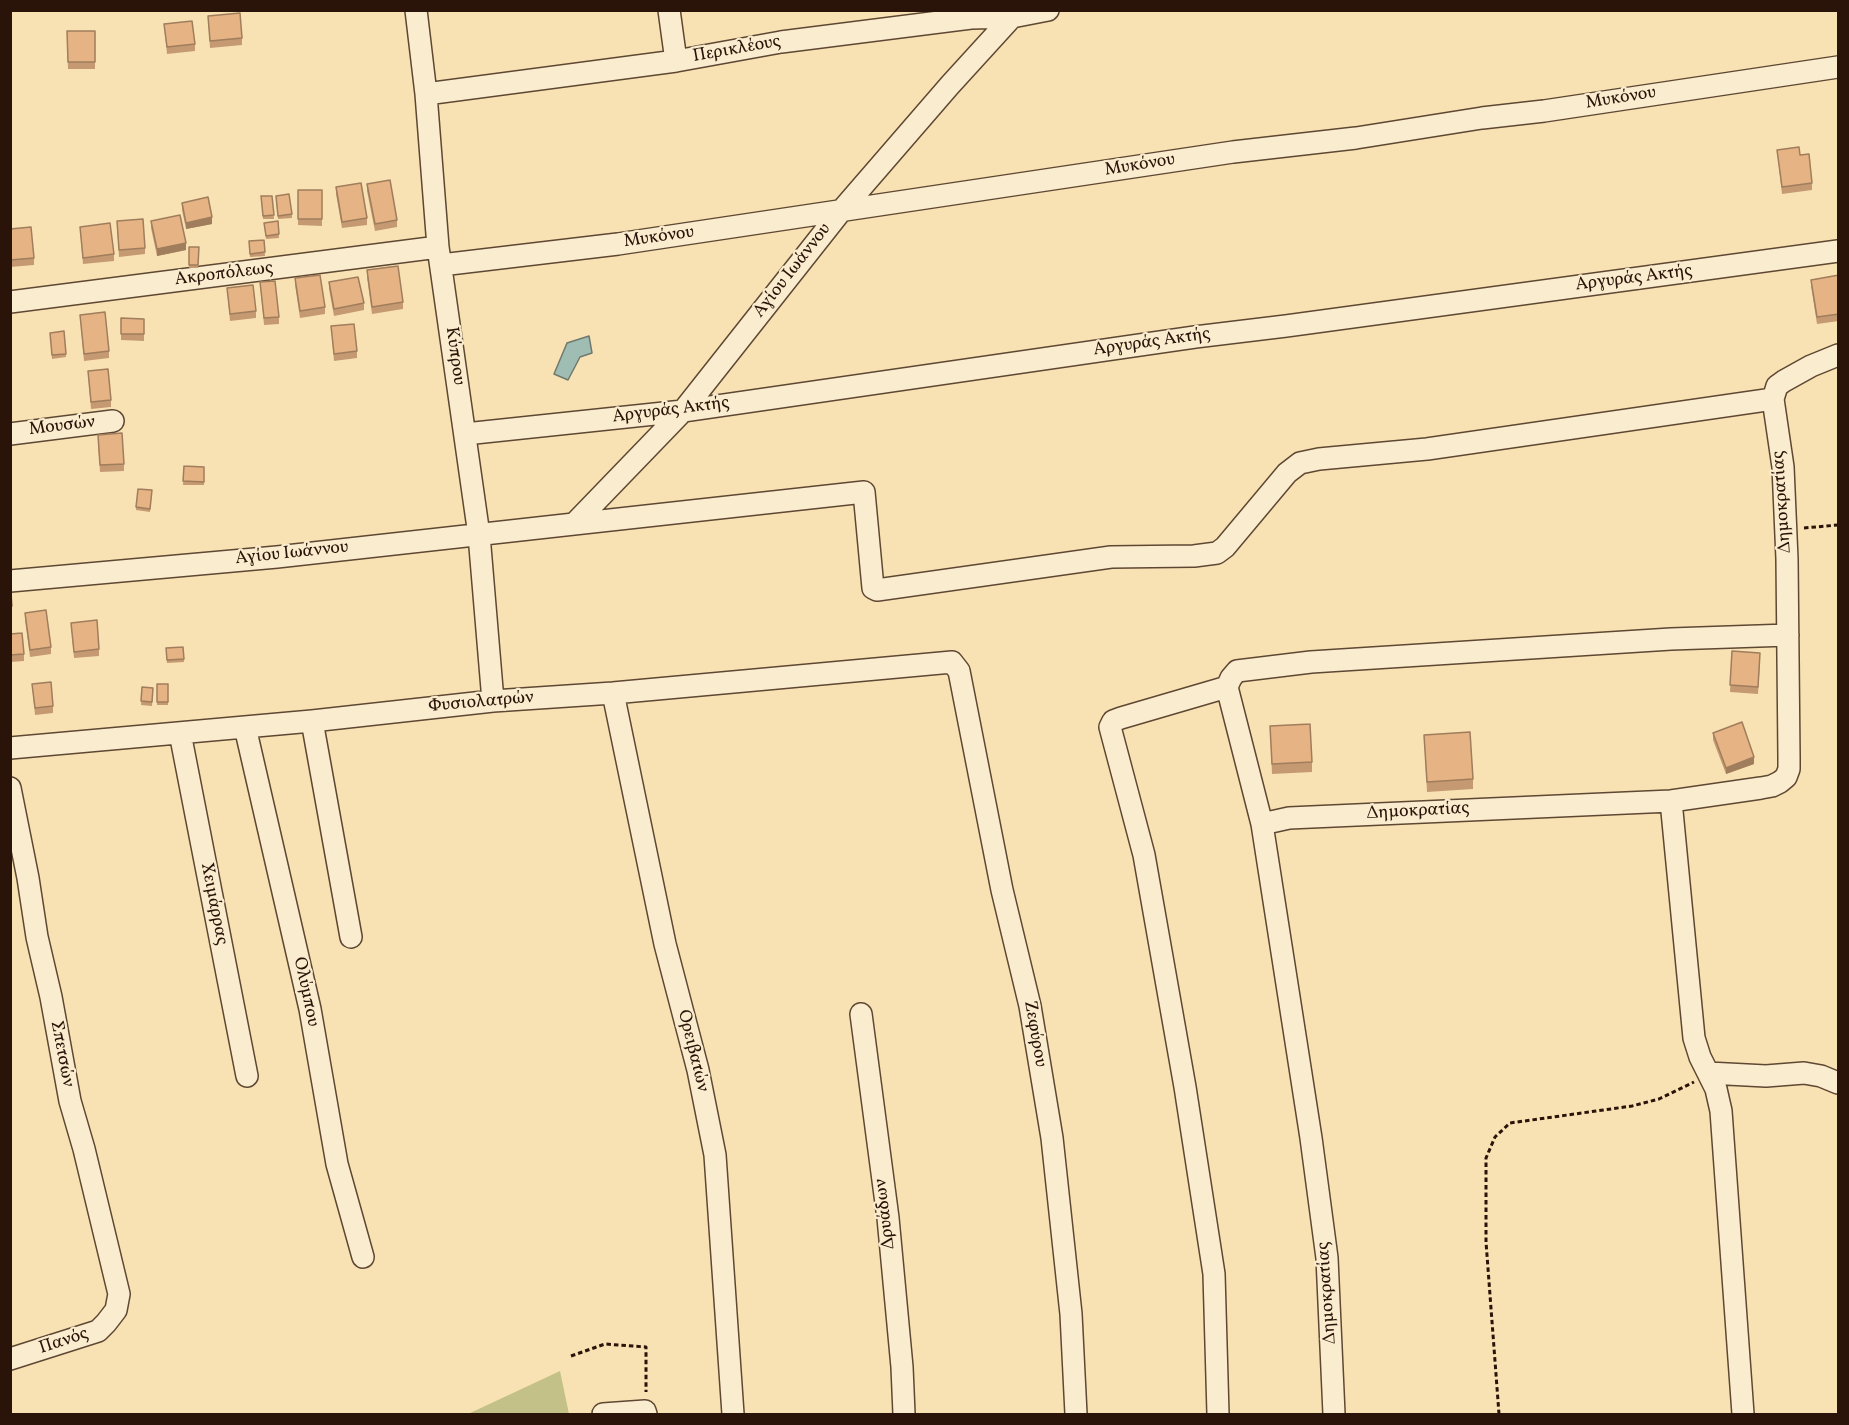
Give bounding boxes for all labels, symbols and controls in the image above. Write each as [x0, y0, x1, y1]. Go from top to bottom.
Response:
street label: Περικλέους [691, 32, 783, 68]
street label: Μυκόνου [1584, 83, 1658, 115]
street label: Μυκόνου [1103, 150, 1177, 182]
street label: Αγίου Ιωάννου [749, 220, 837, 322]
street label: Μυκόνου [622, 222, 696, 254]
street label: Ακροπόλεως [174, 258, 274, 292]
street label: Αργυράς Ακτής [1574, 261, 1694, 297]
street label: Αργυράς Ακτής [1092, 324, 1212, 362]
street label: Κύπρου [439, 325, 469, 387]
street label: Αργυράς Ακτής [611, 393, 731, 429]
street label: Μουσών [28, 412, 96, 442]
street label: Δημοκρατίας [1769, 450, 1797, 554]
street label: Αγίου Ιωάννου [234, 537, 350, 571]
street label: Φυσιολατρών [428, 688, 534, 718]
street label: Δημοκρατίας [1366, 799, 1470, 825]
street label: Χειμάρρας [194, 861, 232, 947]
street label: Ολύμπου [287, 955, 323, 1029]
street label: Ζεφύρου [1018, 999, 1050, 1069]
street label: Ορειβατών [671, 1008, 713, 1094]
street label: Σπετσών [44, 1019, 78, 1089]
street label: Δρυάδων [871, 1178, 901, 1250]
street label: Δημοκρατίας [1314, 1241, 1342, 1345]
street label: Πανός [37, 1324, 91, 1360]

